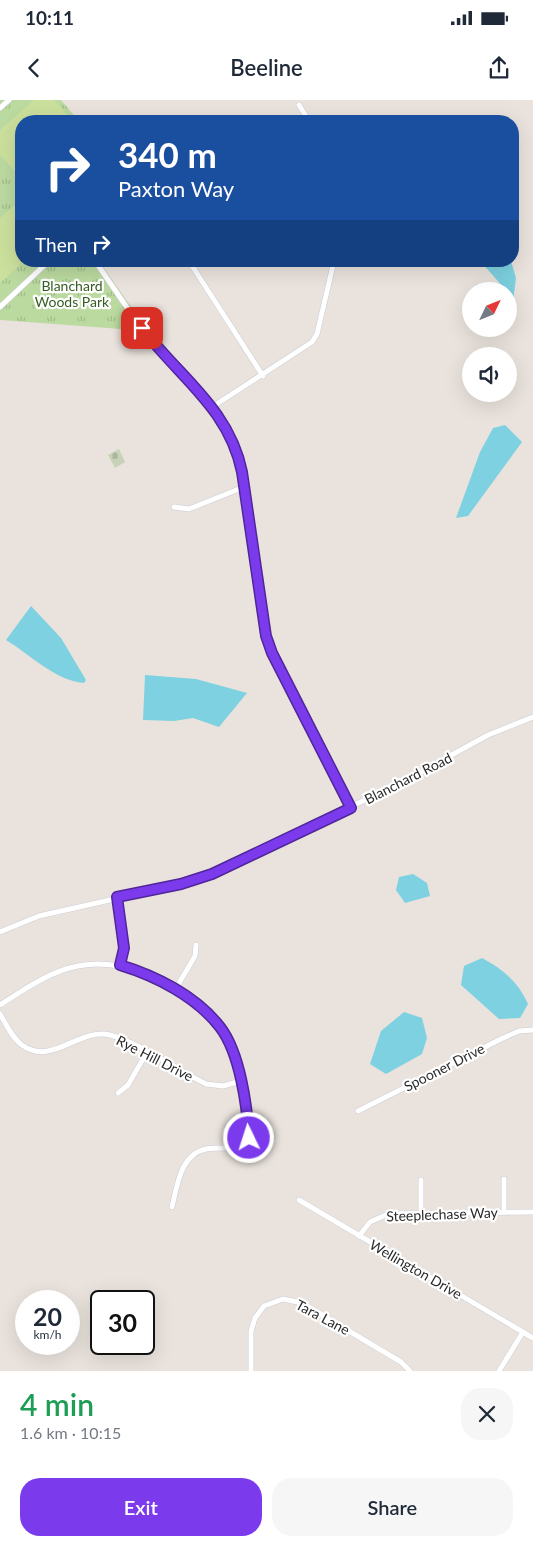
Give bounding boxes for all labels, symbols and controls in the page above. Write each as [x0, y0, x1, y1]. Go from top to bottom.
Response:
text: 10:11 [25, 6, 74, 29]
icon: back [20, 54, 48, 82]
text: Beeline [230, 54, 303, 81]
icon: share [485, 54, 513, 82]
text: 340 m [118, 133, 217, 175]
icon: right [35, 135, 100, 200]
text: Paxton Way [118, 175, 234, 202]
icon: right [87, 230, 115, 258]
text: Then [35, 233, 77, 256]
park label: Blanchard Woods Park [35, 277, 110, 310]
north arrow [462, 282, 518, 338]
map controls [462, 282, 517, 402]
pin [121, 307, 163, 349]
icon: arrive [128, 314, 156, 342]
button: sound [462, 347, 517, 402]
street label: Blanchard Road [361, 749, 455, 807]
street label: Rye Hill Drive [114, 1031, 196, 1085]
street label: Spooner Drive [401, 1039, 487, 1095]
position arrow [222, 1111, 274, 1163]
street label: Steeplechase Way [386, 1204, 499, 1224]
street label: Wellington Drive [367, 1236, 465, 1302]
speed limit sign: 30 [90, 1290, 155, 1355]
street label: Tara Lane [293, 1296, 353, 1338]
text: 20 [33, 1301, 62, 1331]
text: km/h [33, 1327, 62, 1342]
text: 4 min [20, 1386, 94, 1422]
button: close [461, 1388, 513, 1440]
text: 1.6 km · 10:15 [20, 1423, 121, 1442]
button: Exit [20, 1478, 262, 1536]
button: Share [272, 1478, 513, 1536]

